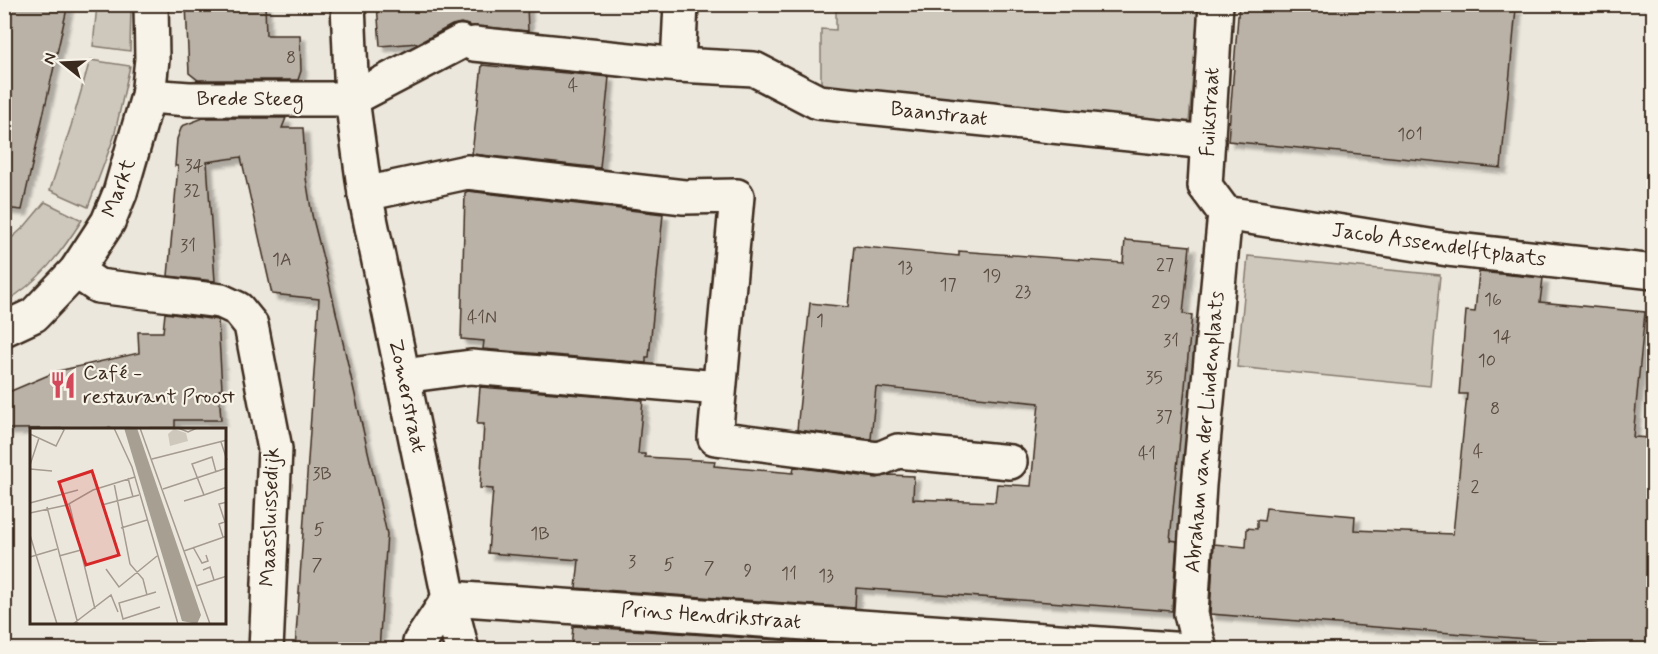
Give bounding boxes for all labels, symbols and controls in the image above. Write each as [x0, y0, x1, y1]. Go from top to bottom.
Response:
north arrow [33, 33, 93, 93]
house number: 8 [286, 46, 296, 70]
text: N [39, 51, 62, 67]
street label: Fuikstraat [1194, 66, 1226, 157]
house number: 4 [568, 74, 578, 98]
street label: Brede Steeg [197, 85, 303, 114]
street label: Baanstraat [889, 95, 989, 133]
house number: 101 [1397, 123, 1423, 147]
street label: Markt [95, 154, 143, 221]
house number: 34 [184, 154, 204, 178]
house number: 32 [183, 179, 201, 203]
street label: Jacob Assendelftplaats [1330, 216, 1548, 274]
house number: 31 [180, 234, 196, 258]
house number: 1A [272, 248, 292, 272]
house number: 27 [1156, 253, 1174, 277]
house number: 13 [897, 256, 913, 280]
house number: 19 [983, 264, 1001, 288]
house number: 17 [939, 273, 957, 297]
house number: 23 [1015, 280, 1032, 304]
house number: 16 [1484, 288, 1502, 312]
house number: 29 [1151, 290, 1171, 314]
street label: Abraham van der Lindenplaats [1179, 290, 1231, 574]
house number: 41N [467, 306, 497, 330]
house number: 1 [816, 309, 824, 333]
house number: 14 [1493, 325, 1512, 349]
house number: 31 [1163, 329, 1179, 353]
street label: Zomerstraat [381, 337, 433, 456]
house number: 10 [1478, 349, 1496, 373]
place label: Café - restaurant Proost [83, 359, 236, 411]
house number: 35 [1145, 366, 1163, 390]
restaurant icon: Café - restaurant Proost [48, 370, 78, 400]
house number: 8 [1490, 397, 1500, 421]
house number: 37 [1155, 405, 1173, 429]
inset map [30, 428, 226, 624]
house number: 4 [1473, 440, 1483, 464]
house number: 41 [1138, 442, 1156, 466]
street label: Maassluissedijk [254, 447, 286, 587]
house number: 3B [312, 462, 332, 486]
house number: 2 [1471, 475, 1480, 499]
house number: 5 [314, 518, 325, 542]
house number: 1B [530, 522, 550, 546]
house number: 3 [628, 550, 636, 574]
house number: 7 [312, 553, 323, 577]
house number: 5 [664, 553, 675, 577]
house number: 7 [704, 556, 715, 580]
house number: 9 [744, 559, 753, 583]
house number: 11 [781, 562, 797, 586]
house number: 13 [818, 564, 834, 588]
street label: Prins Hendrikstraat [620, 596, 802, 636]

